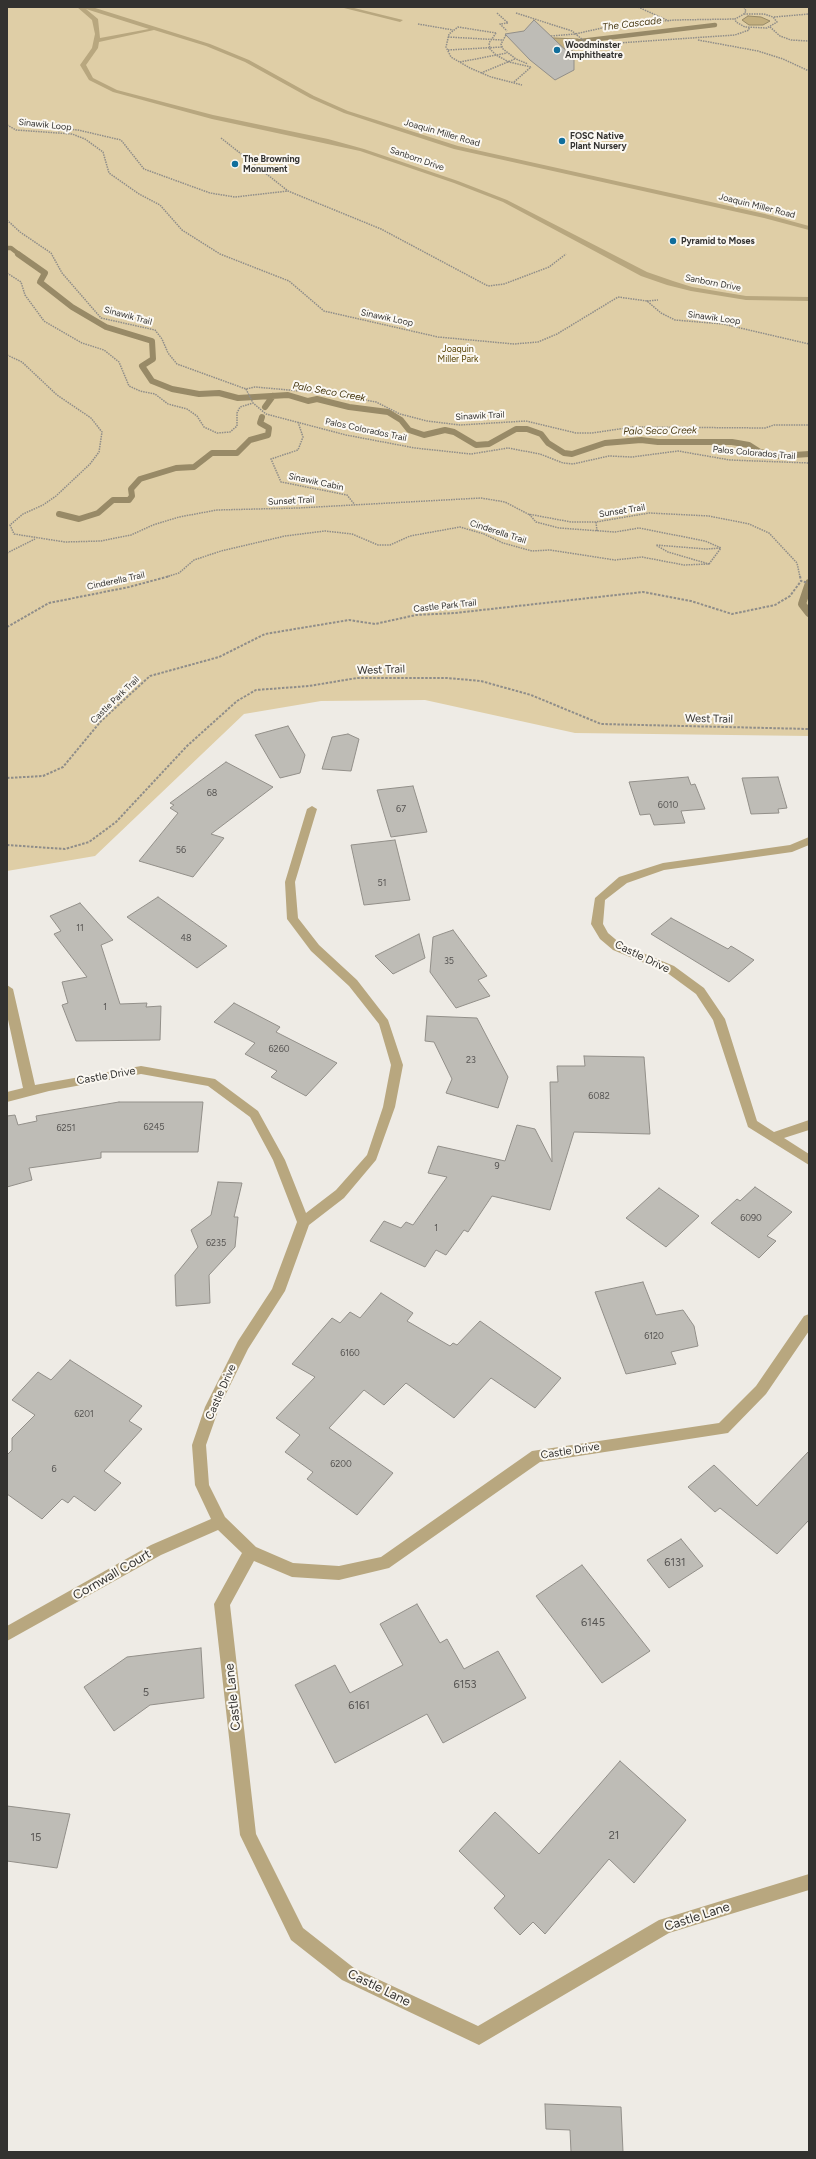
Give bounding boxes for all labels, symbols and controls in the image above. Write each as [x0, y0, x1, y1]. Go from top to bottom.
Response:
water label: The Cascade [602, 14, 662, 34]
place label: Woodminster Amphitheatre [565, 40, 623, 61]
marker: Woodminster Amphitheatre [552, 45, 562, 55]
street label: Sinawik Loop [18, 117, 72, 133]
street label: Joaquin Miller Road [403, 117, 481, 149]
place label: FOSC Native Plant Nursery [570, 131, 627, 152]
marker: FOSC Native Plant Nursery [557, 136, 567, 146]
street label: Sanborn Drive [388, 145, 446, 173]
place label: The Browning Monument [243, 154, 300, 175]
marker: The Browning Monument [230, 159, 240, 169]
street label: Joaquin Miller Road [718, 191, 796, 221]
marker: Pyramid to Moses [668, 236, 678, 246]
place label: Pyramid to Moses [681, 236, 755, 246]
street label: Sanborn Drive [684, 272, 742, 294]
street label: Sinawik Trail [103, 304, 153, 328]
street label: Sinawik Loop [360, 307, 414, 329]
street label: Sinawik Loop [687, 309, 741, 327]
park label: Joaquin Miller Park [438, 344, 478, 365]
water label: Palo Seco Creek [292, 380, 366, 404]
street label: Sinawik Trail [455, 409, 505, 423]
street label: Palos Colorados Trail [324, 416, 408, 444]
water label: Palo Seco Creek [623, 424, 697, 438]
street label: Palos Colorados Trail [712, 444, 796, 462]
street label: Sinawik Cabin [287, 471, 345, 493]
street label: Sunset Trail [267, 494, 315, 508]
street label: Sunset Trail [598, 502, 646, 520]
street label: Cinderella Trail [468, 518, 528, 546]
street label: Cinderella Trail [86, 570, 146, 592]
street label: Castle Park Trail [413, 597, 477, 615]
street label: West Trail [357, 663, 405, 677]
street label: Castle Park Trail [88, 674, 142, 726]
street label: West Trail [685, 712, 733, 726]
house number: 68 [207, 788, 217, 798]
house number: 6010 [658, 800, 678, 810]
house number: 67 [396, 804, 406, 814]
house number: 56 [176, 845, 186, 855]
house number: 51 [378, 878, 386, 888]
house number: 11 [76, 923, 84, 933]
house number: 48 [180, 933, 192, 943]
street label: Castle Drive [612, 938, 672, 976]
house number: 35 [444, 956, 454, 966]
house number: 1 [103, 1002, 107, 1012]
house number: 6260 [269, 1044, 289, 1054]
house number: 23 [466, 1055, 476, 1065]
street label: Castle Drive [76, 1064, 136, 1088]
house number: 6082 [588, 1091, 610, 1101]
house number: 6245 [144, 1122, 164, 1132]
house number: 6251 [56, 1123, 76, 1133]
house number: 9 [494, 1161, 500, 1171]
house number: 6090 [740, 1213, 762, 1223]
house number: 1 [434, 1223, 438, 1233]
house number: 6235 [206, 1238, 226, 1248]
house number: 6120 [644, 1331, 664, 1341]
house number: 6160 [340, 1348, 360, 1358]
street label: Castle Drive [203, 1362, 239, 1422]
house number: 6201 [74, 1409, 94, 1419]
street label: Castle Drive [540, 1440, 600, 1462]
house number: 6200 [330, 1459, 352, 1469]
house number: 6 [51, 1464, 57, 1474]
street label: Cornwall Court [70, 1546, 154, 1604]
house number: 6131 [664, 1556, 686, 1570]
house number: 6145 [581, 1616, 605, 1630]
street label: Castle Lane [222, 1662, 244, 1732]
house number: 6153 [453, 1678, 477, 1692]
house number: 5 [143, 1686, 149, 1700]
house number: 6161 [348, 1699, 370, 1713]
house number: 21 [609, 1829, 619, 1843]
house number: 15 [31, 1831, 41, 1845]
street label: Castle Lane [662, 1899, 732, 1935]
street label: Castle Lane [345, 1966, 413, 2010]

